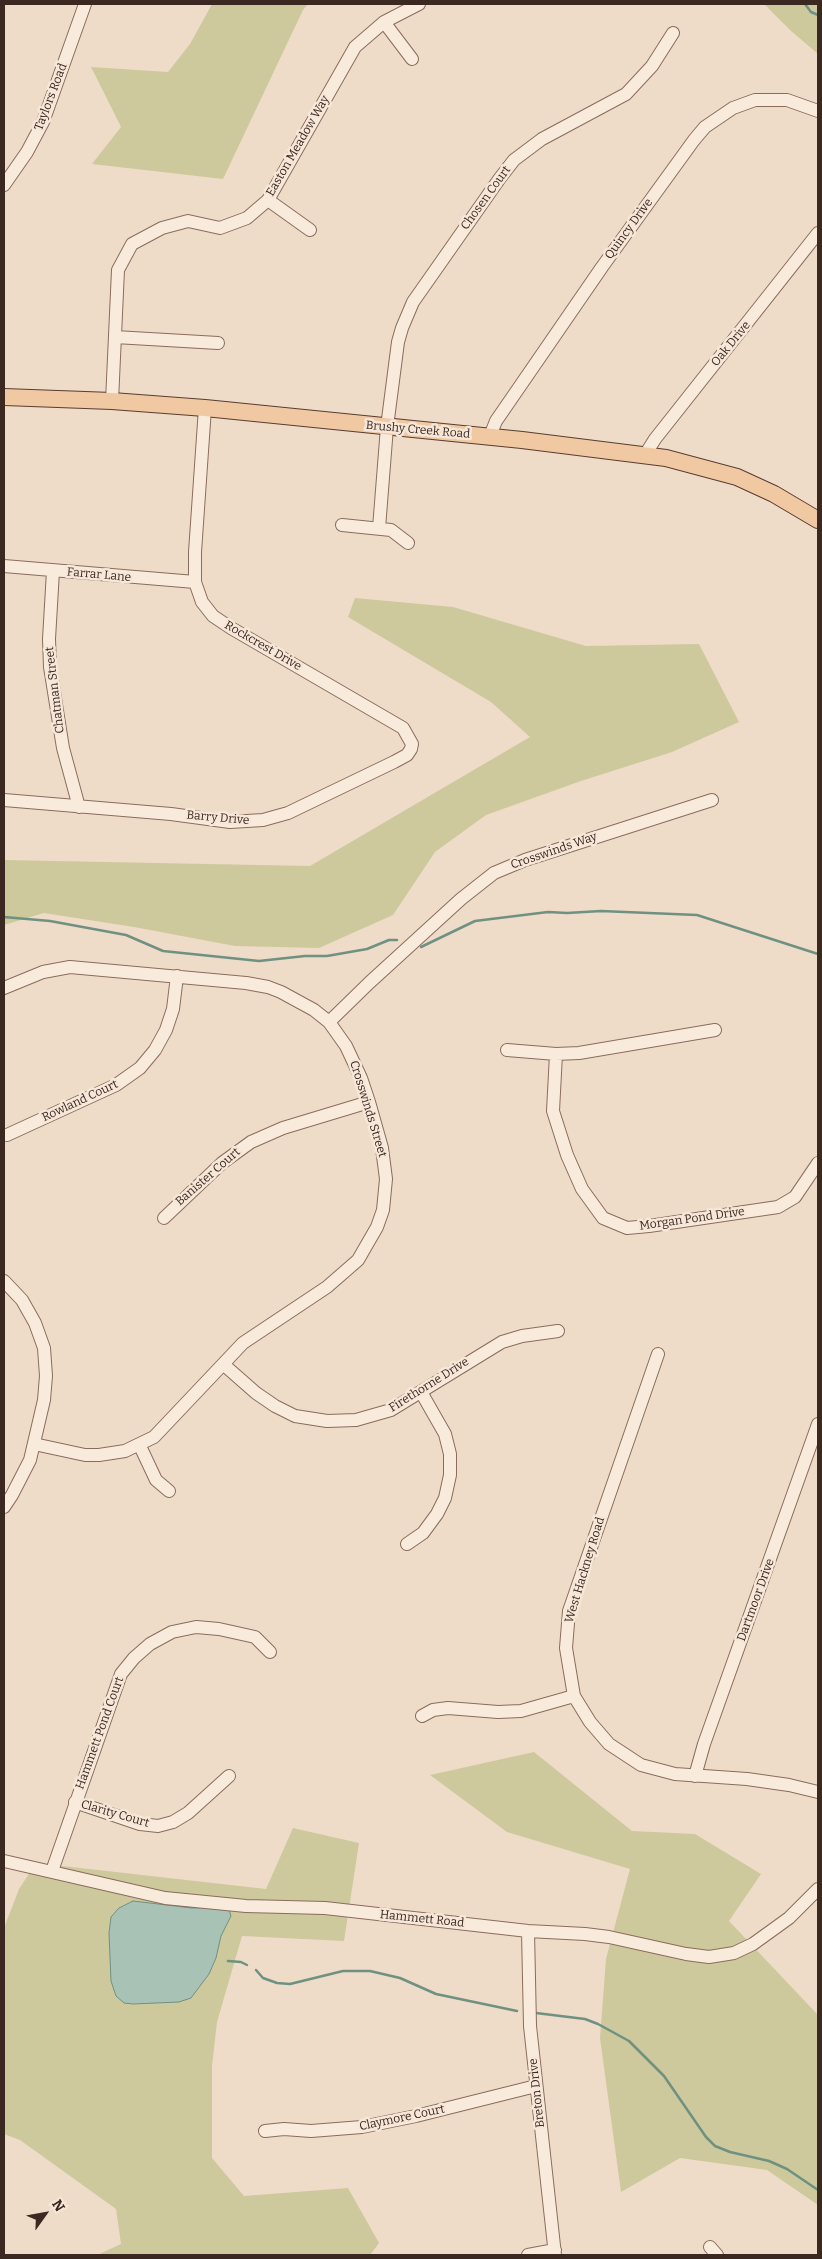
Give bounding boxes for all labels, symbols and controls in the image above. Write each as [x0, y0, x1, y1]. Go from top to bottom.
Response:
street label: Taylors Road [32, 61, 70, 133]
street label: Easton Meadow Way [263, 93, 333, 199]
street label: Chosen Court [458, 163, 514, 233]
street label: Quincy Drive [602, 196, 656, 262]
street label: Oak Drive [708, 318, 754, 370]
street label: Brushy Creek Road [365, 418, 471, 442]
street label: Farrar Lane [66, 565, 132, 585]
street label: Rockcrest Drive [222, 618, 304, 674]
street label: Chatman Street [43, 646, 67, 734]
street label: Barry Drive [186, 808, 250, 828]
street label: Crosswinds Way [509, 829, 599, 873]
street label: Crosswinds Street [346, 1059, 390, 1159]
street label: Rowland Court [40, 1077, 120, 1125]
street label: Banister Court [173, 1145, 243, 1209]
street label: Morgan Pond Drive [638, 1204, 746, 1234]
street label: Firethorne Drive [386, 1355, 472, 1415]
street label: West Hackney Road [562, 1515, 608, 1625]
street label: Dartmoor Drive [734, 1557, 778, 1643]
street label: Hammett Pond Court [73, 1675, 127, 1791]
street label: Clarity Court [79, 1797, 151, 1831]
street label: Hammett Road [379, 1907, 465, 1931]
street label: Breton Drive [526, 2058, 548, 2128]
street label: Claymore Court [358, 2102, 446, 2134]
north arrow [20, 2189, 70, 2239]
text: N [48, 2197, 68, 2215]

